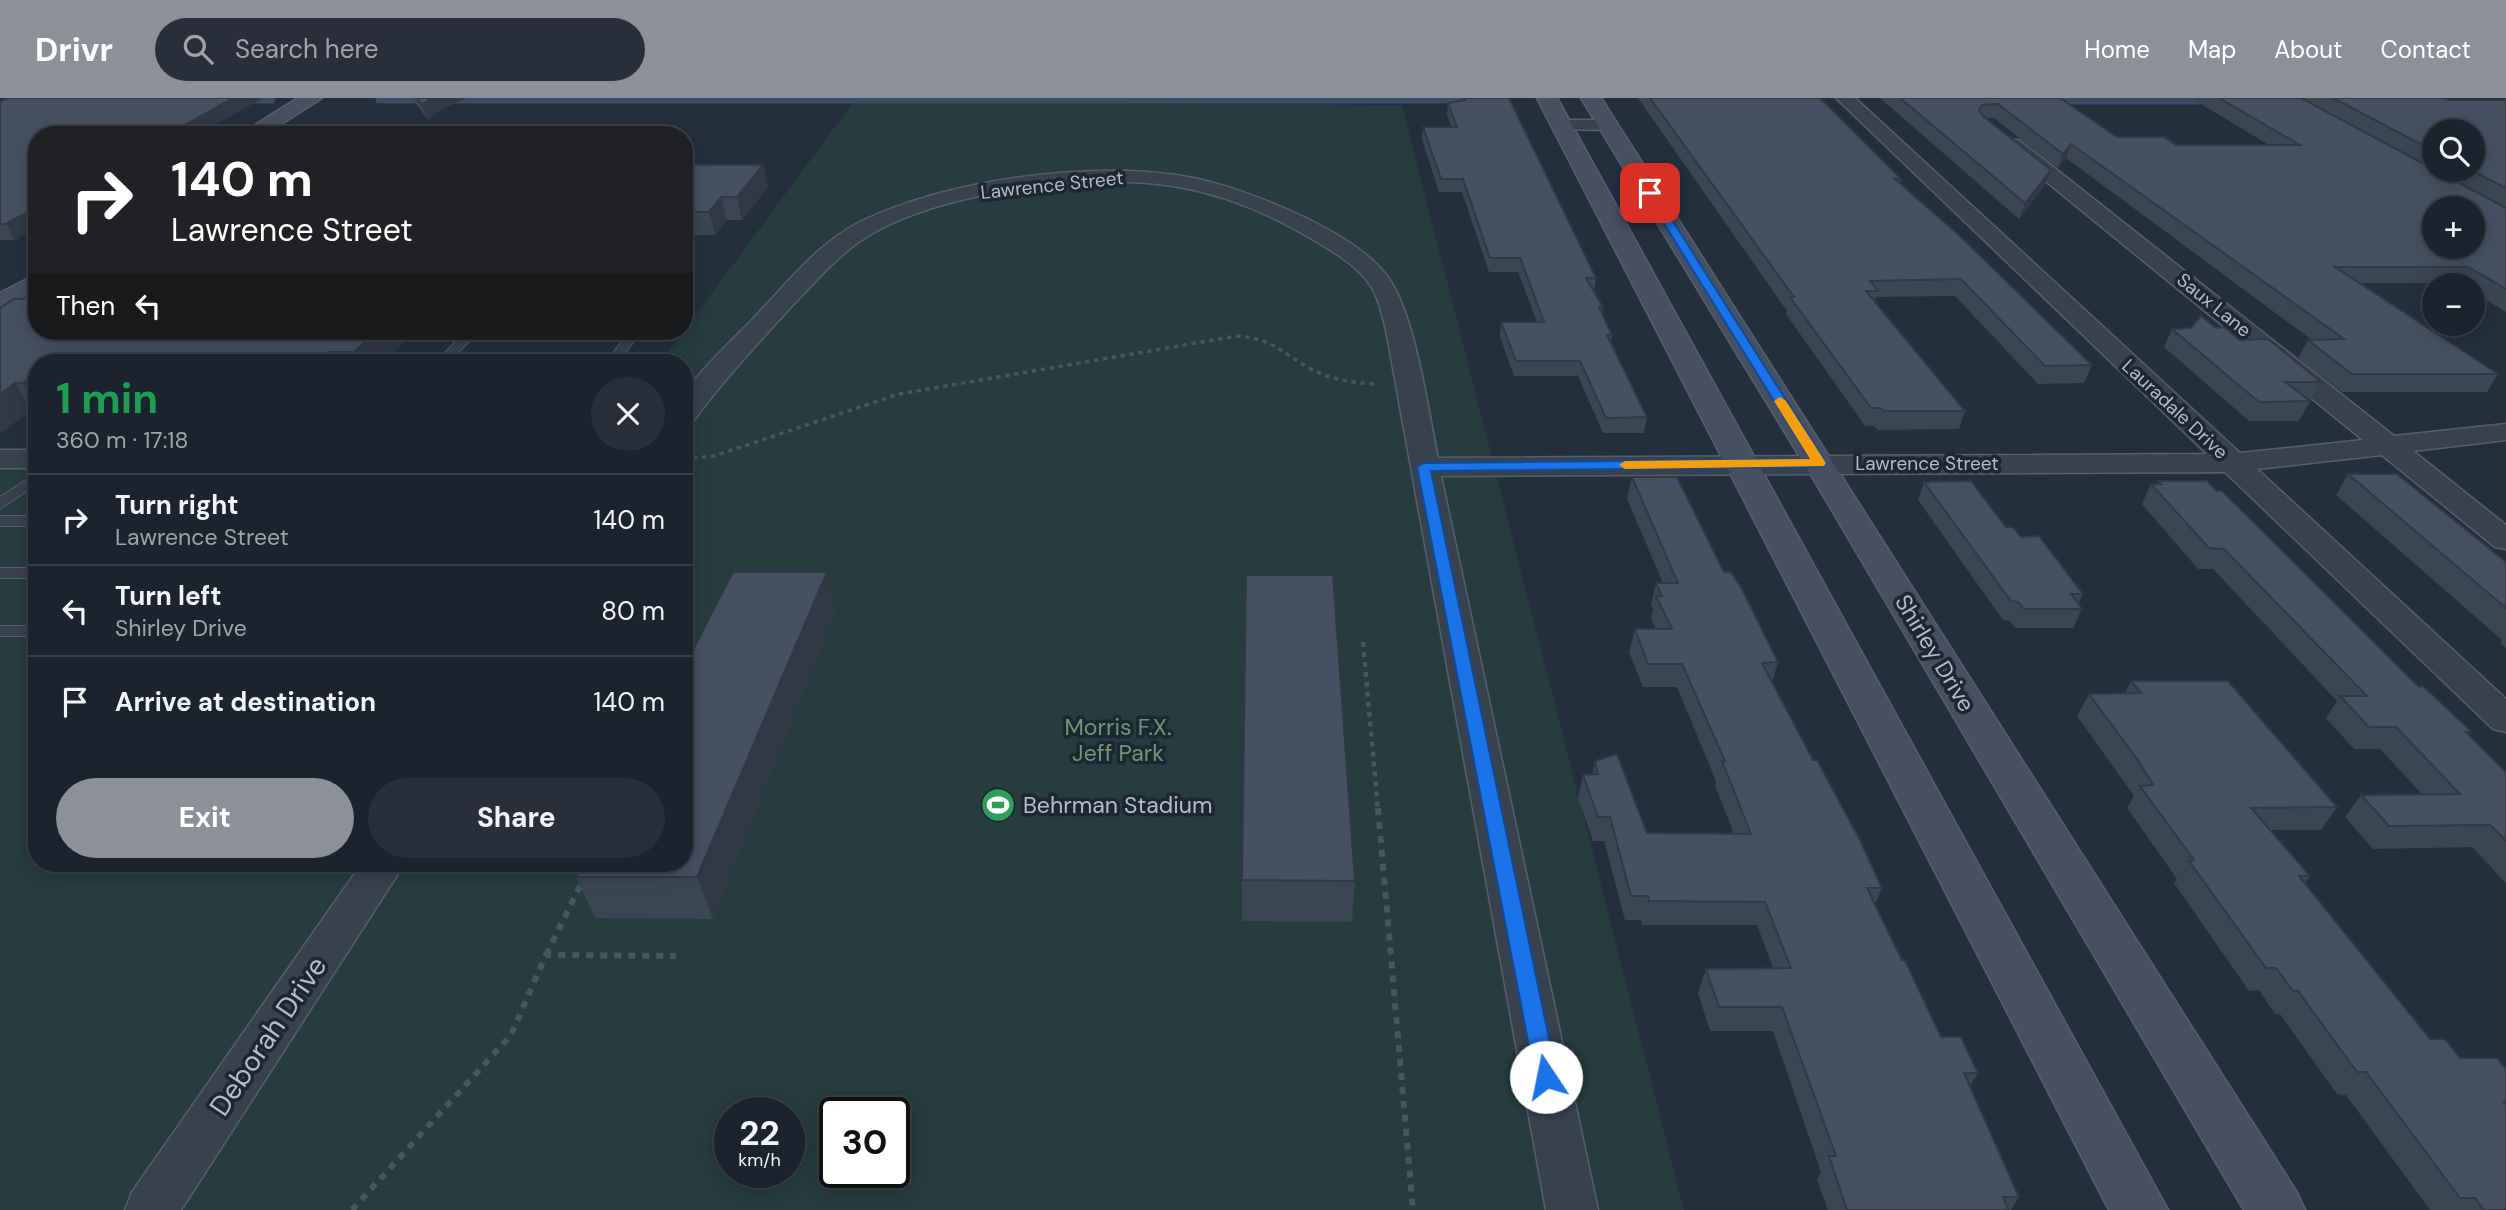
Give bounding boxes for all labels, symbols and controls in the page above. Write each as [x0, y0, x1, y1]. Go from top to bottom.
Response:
search box [155, 18, 645, 81]
text: Drivr [35, 28, 113, 71]
icon: search [179, 30, 217, 68]
text: Search here [235, 32, 378, 66]
text: Home [2084, 34, 2150, 65]
text: Map [2188, 34, 2236, 65]
text: About [2274, 34, 2343, 65]
text: Contact [2381, 34, 2471, 65]
map controls [2422, 119, 2485, 336]
button: search [2422, 119, 2485, 182]
text: 140 m [171, 147, 313, 211]
icon: right [56, 154, 147, 245]
pin [1620, 163, 1680, 223]
street label: Lawrence Street [979, 165, 1125, 205]
icon: arrive [1631, 174, 1669, 212]
button: + [2422, 196, 2485, 259]
text: Lawrence Street [171, 209, 413, 251]
street label: Saux Lane [2172, 267, 2256, 343]
button: − [2422, 273, 2485, 336]
icon: left [129, 287, 167, 325]
text: Then [56, 289, 115, 323]
street label: Lauradale Drive [2117, 354, 2233, 464]
text: 1 min [56, 371, 158, 426]
button: close [591, 377, 665, 451]
text: 360 m · 17:18 [56, 425, 188, 455]
street label: Lawrence Street [1855, 451, 1999, 476]
text: Turn right [115, 488, 239, 522]
icon: right [56, 501, 94, 539]
text: 140 m [593, 503, 665, 537]
text: Lawrence Street [115, 522, 289, 552]
text: Turn left [115, 579, 222, 613]
street label: Shirley Drive [1888, 589, 1982, 717]
icon: left [56, 592, 94, 630]
text: 80 m [601, 594, 665, 628]
text: Shirley Drive [115, 613, 247, 643]
icon: arrive [56, 683, 94, 721]
text: Arrive at destination [115, 685, 376, 719]
text: 140 m [593, 685, 665, 719]
park label: Morris F.X. Jeff Park [1064, 712, 1172, 768]
button: Exit [56, 778, 354, 858]
button: Share [368, 778, 665, 858]
sports icon: Behrman Stadium [979, 786, 1017, 824]
place label: Behrman Stadium [1023, 790, 1212, 820]
street label: Deborah Drive [201, 949, 335, 1123]
position arrow [1509, 1040, 1583, 1114]
speed limit sign: 30 [819, 1097, 910, 1188]
text: 22 [739, 1110, 780, 1156]
text: km/h [738, 1148, 781, 1172]

